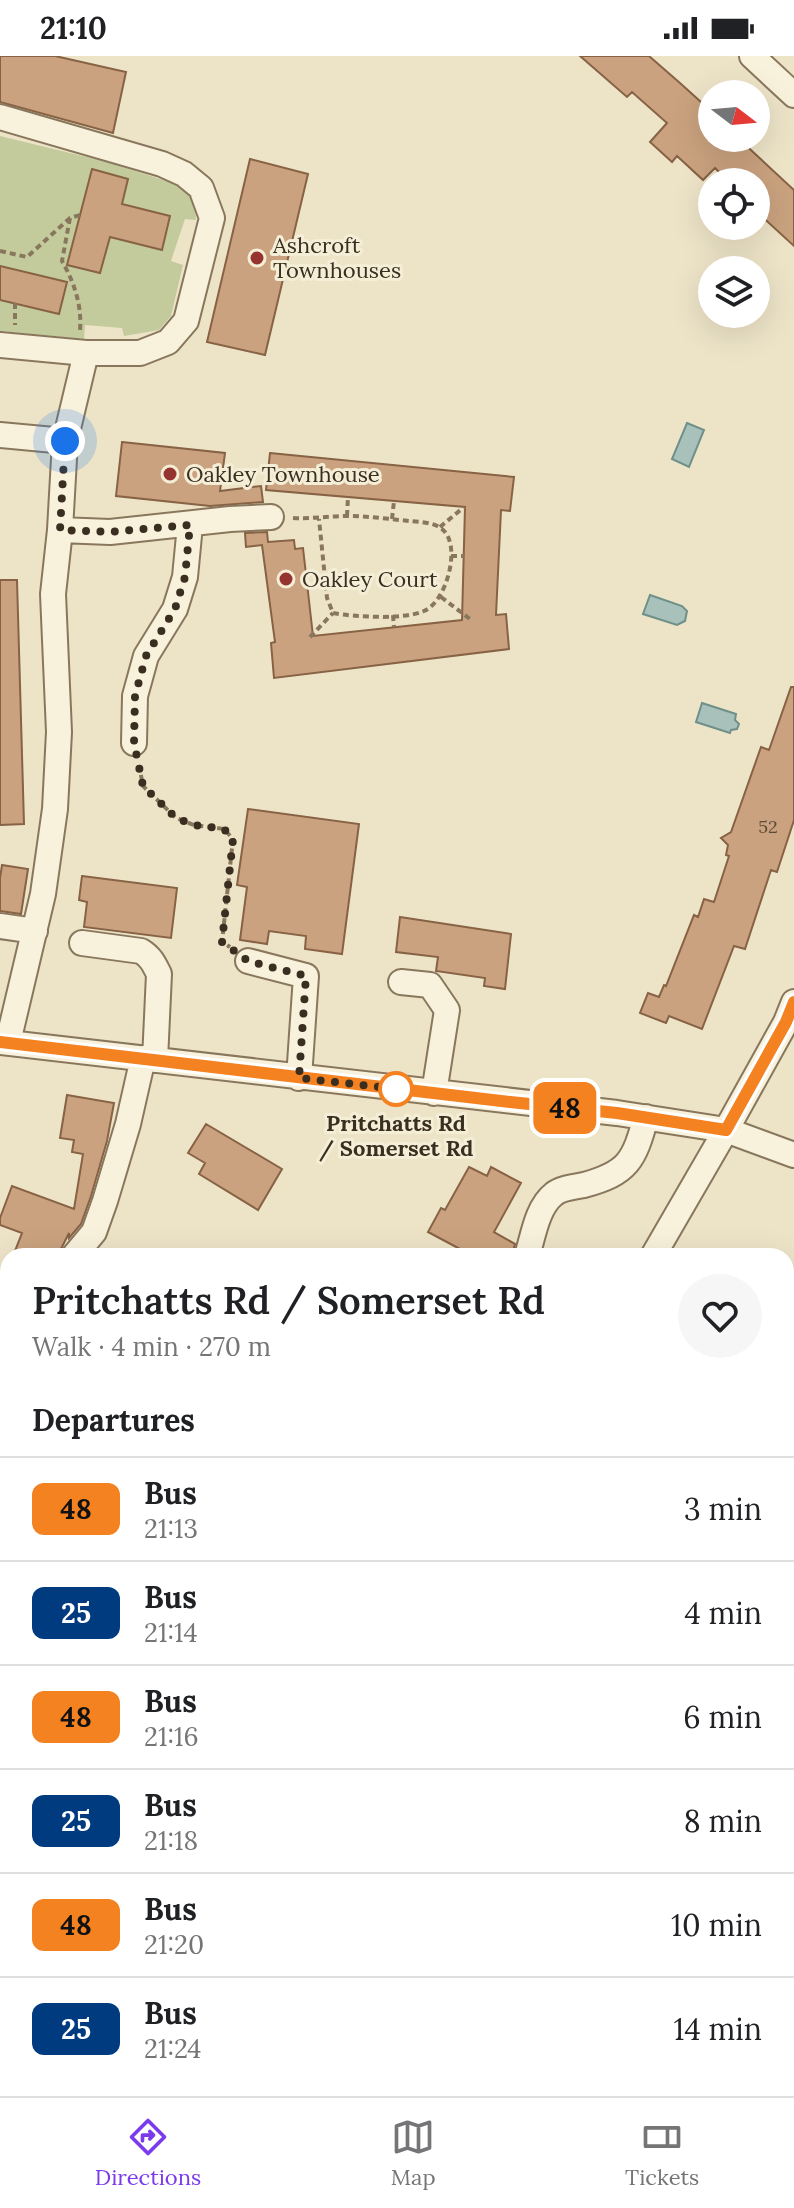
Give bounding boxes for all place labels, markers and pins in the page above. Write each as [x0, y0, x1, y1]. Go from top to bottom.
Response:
place label: Ashcroft Townhouses [272, 231, 401, 284]
marker: Ashcroft Townhouses [248, 249, 266, 267]
place label: Oakley Townhouse [186, 460, 380, 488]
marker: Oakley Townhouse [161, 465, 179, 483]
place label: Oakley Court [302, 565, 438, 593]
marker: Oakley Court [277, 570, 295, 588]
marker: Pritchatts Rd / Somerset Rd [379, 1072, 413, 1106]
place label: Pritchatts Rd / Somerset Rd [319, 1109, 473, 1162]

